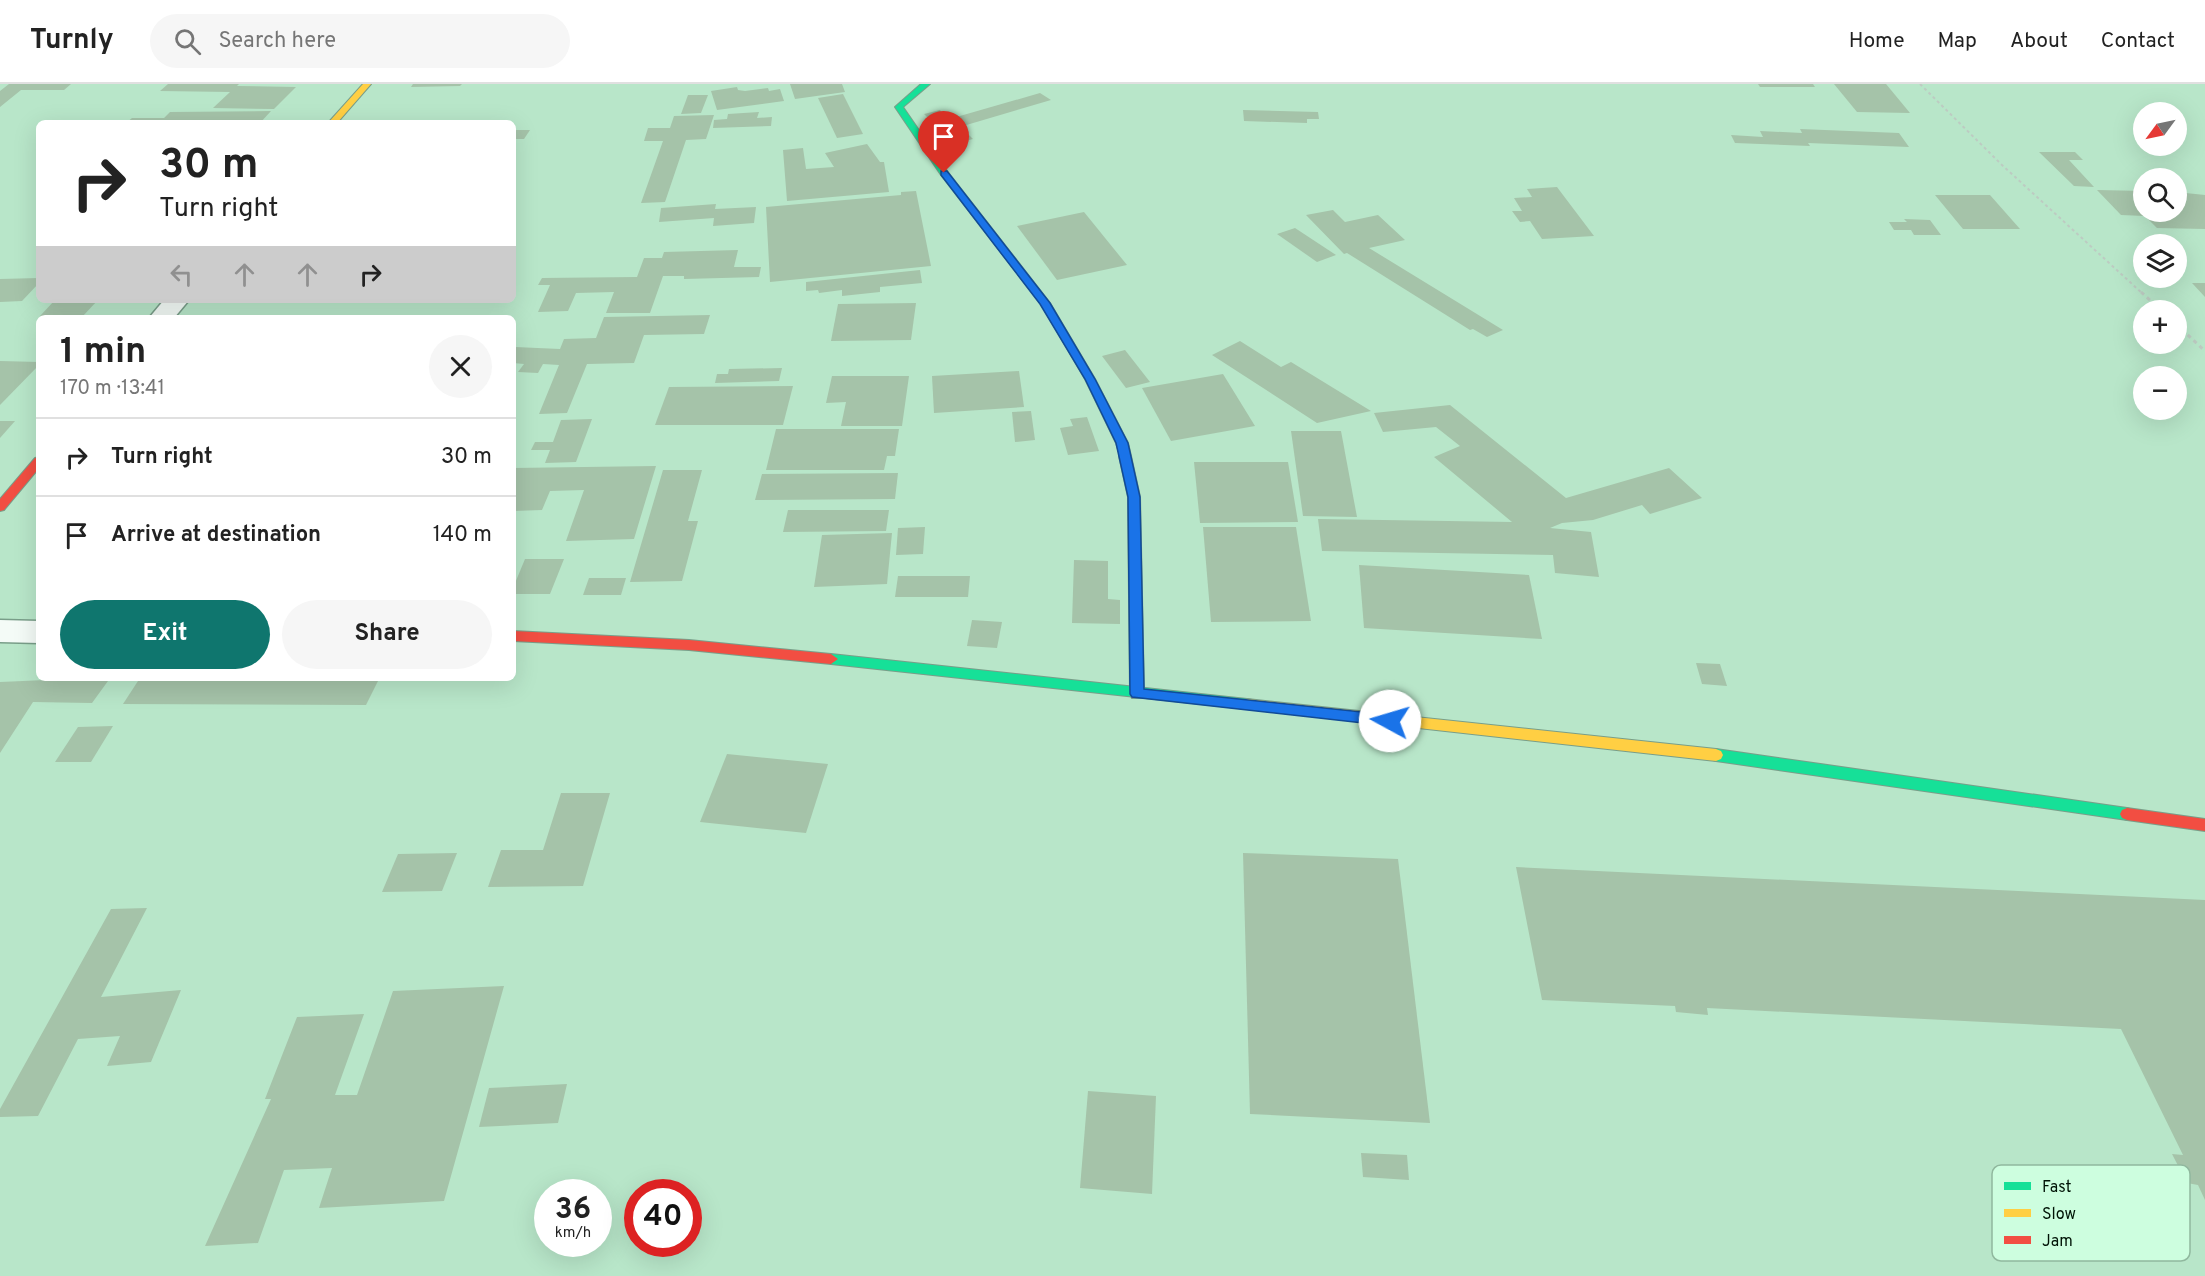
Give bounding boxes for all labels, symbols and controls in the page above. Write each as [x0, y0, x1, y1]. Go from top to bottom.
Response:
search box [150, 14, 570, 68]
text: Turnly [30, 23, 114, 59]
icon: search [171, 25, 204, 58]
text: Search here [219, 28, 336, 55]
text: Home [1849, 28, 1905, 55]
text: Map [1938, 28, 1977, 55]
text: About [2010, 28, 2068, 55]
text: Contact [2101, 28, 2175, 55]
north arrow [2133, 102, 2187, 156]
map controls [2133, 102, 2187, 420]
pin [918, 111, 969, 173]
icon: arrive [927, 120, 960, 153]
text: 30 m [159, 140, 258, 193]
icon: right [60, 144, 138, 222]
button: search [2133, 168, 2187, 222]
text: Turn right [159, 192, 278, 226]
button: layers [2133, 234, 2187, 288]
icon: left [165, 258, 198, 291]
icon: ahead [228, 258, 261, 291]
icon: ahead [291, 258, 324, 291]
icon: right [354, 258, 387, 291]
button: + [2133, 300, 2187, 354]
text: 1 min [60, 330, 146, 376]
button: close [429, 335, 492, 398]
button: − [2133, 366, 2187, 420]
text: 170 m · 13:41 [60, 376, 165, 402]
icon: right [60, 441, 93, 474]
text: Turn right [111, 444, 213, 471]
text: 30 m [441, 444, 492, 471]
icon: arrive [60, 519, 93, 552]
text: Arrive at destination [111, 522, 321, 549]
text: 140 m [433, 522, 492, 549]
button: Exit [60, 600, 270, 669]
button: Share [282, 600, 492, 669]
position arrow [1358, 689, 1422, 753]
legend [1992, 1165, 2190, 1261]
text: Fast [2042, 1178, 2072, 1198]
speed limit sign: 40 [624, 1179, 702, 1257]
text: 36 [555, 1192, 591, 1229]
text: Slow [2042, 1205, 2076, 1225]
text: km/h [555, 1224, 591, 1243]
text: Jam [2042, 1232, 2073, 1252]

